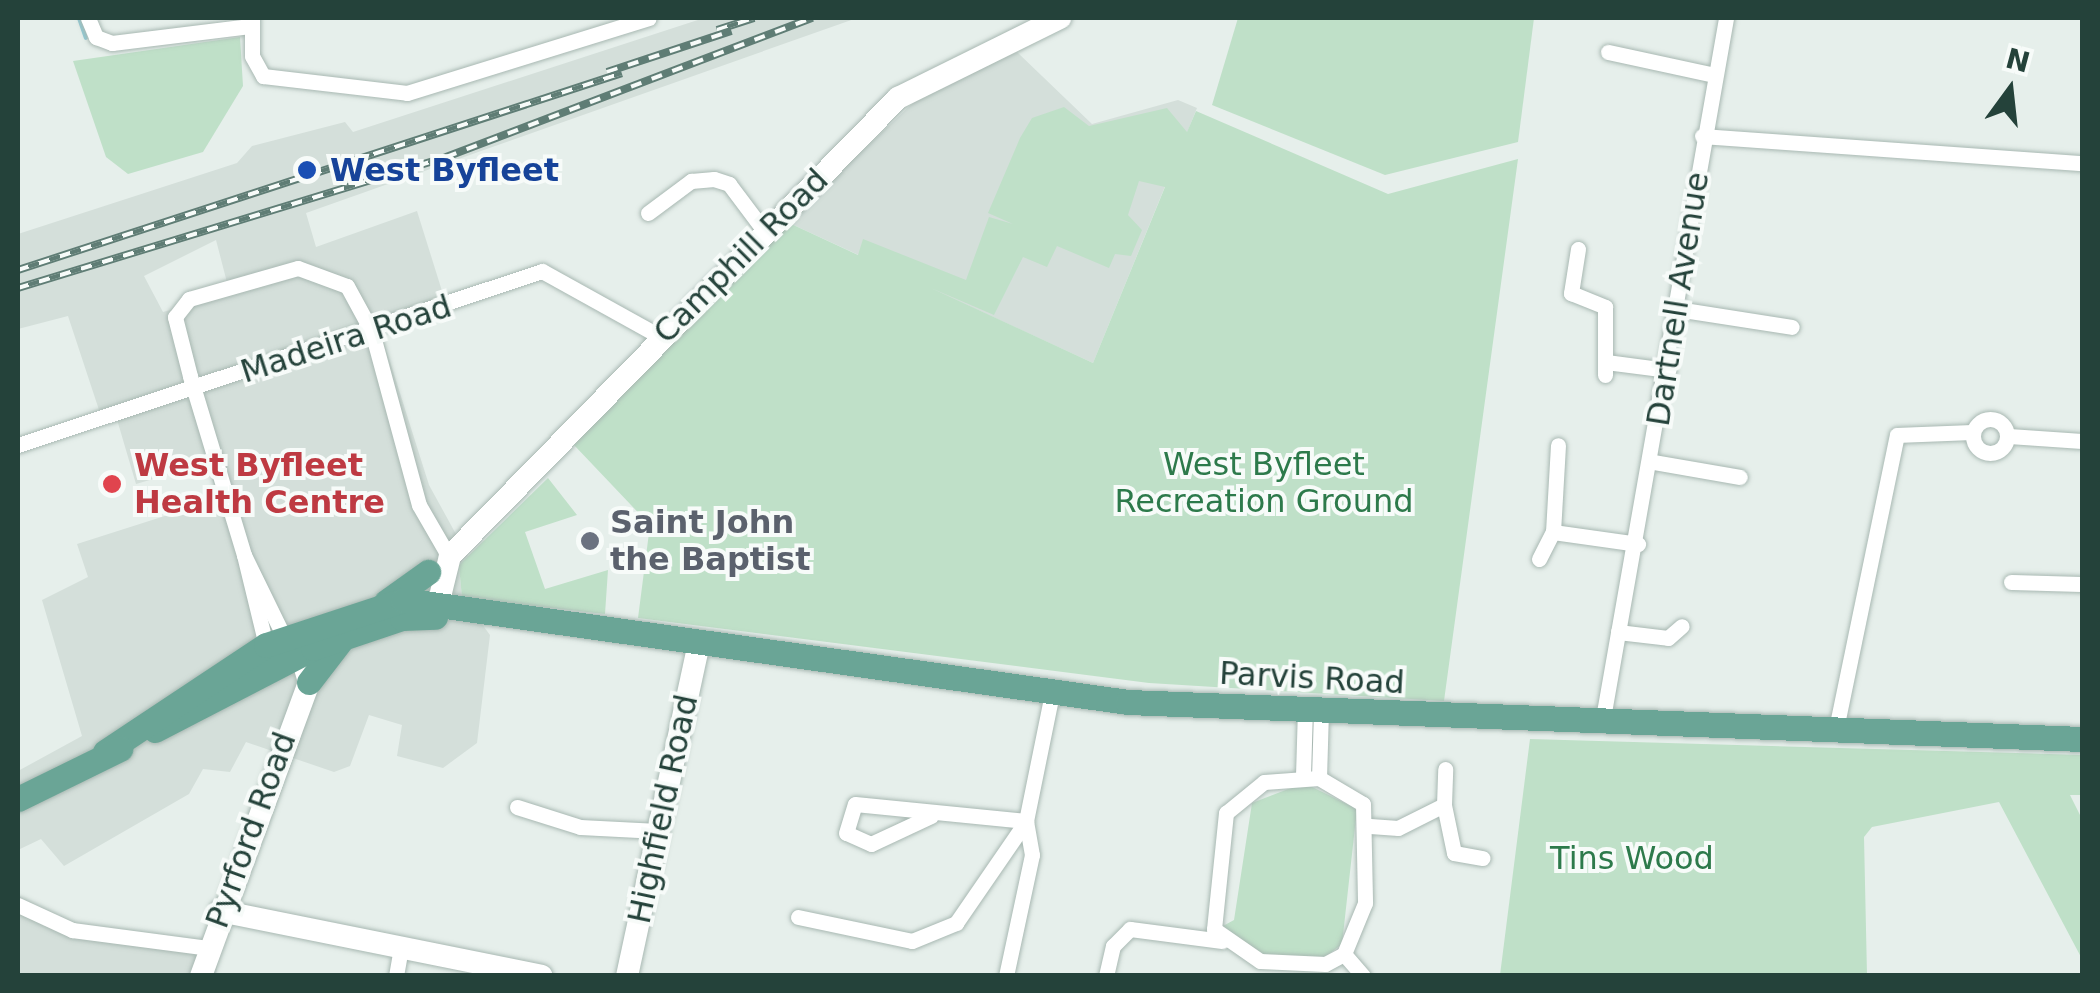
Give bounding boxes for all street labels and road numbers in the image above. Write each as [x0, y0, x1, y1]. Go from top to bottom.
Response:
street label: Camphill Road [646, 161, 836, 351]
street label: Dartnell Avenue [1639, 169, 1717, 429]
street label: Madeira Road [236, 287, 456, 391]
street label: Parvis Road [1218, 654, 1406, 702]
street label: Highfield Road [620, 691, 706, 927]
street label: Pyrford Road [198, 727, 304, 933]

